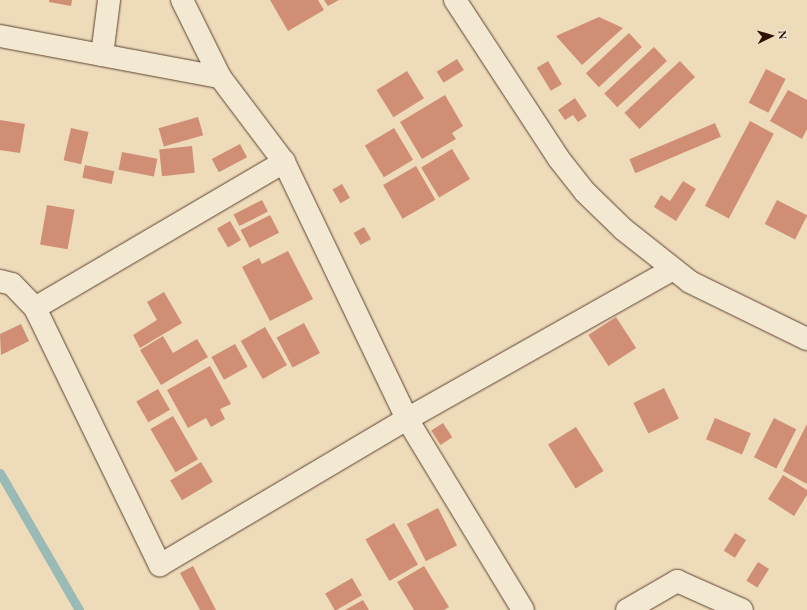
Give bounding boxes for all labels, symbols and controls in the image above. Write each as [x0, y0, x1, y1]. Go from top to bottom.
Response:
north arrow [751, 16, 791, 56]
text: N [776, 30, 790, 40]

